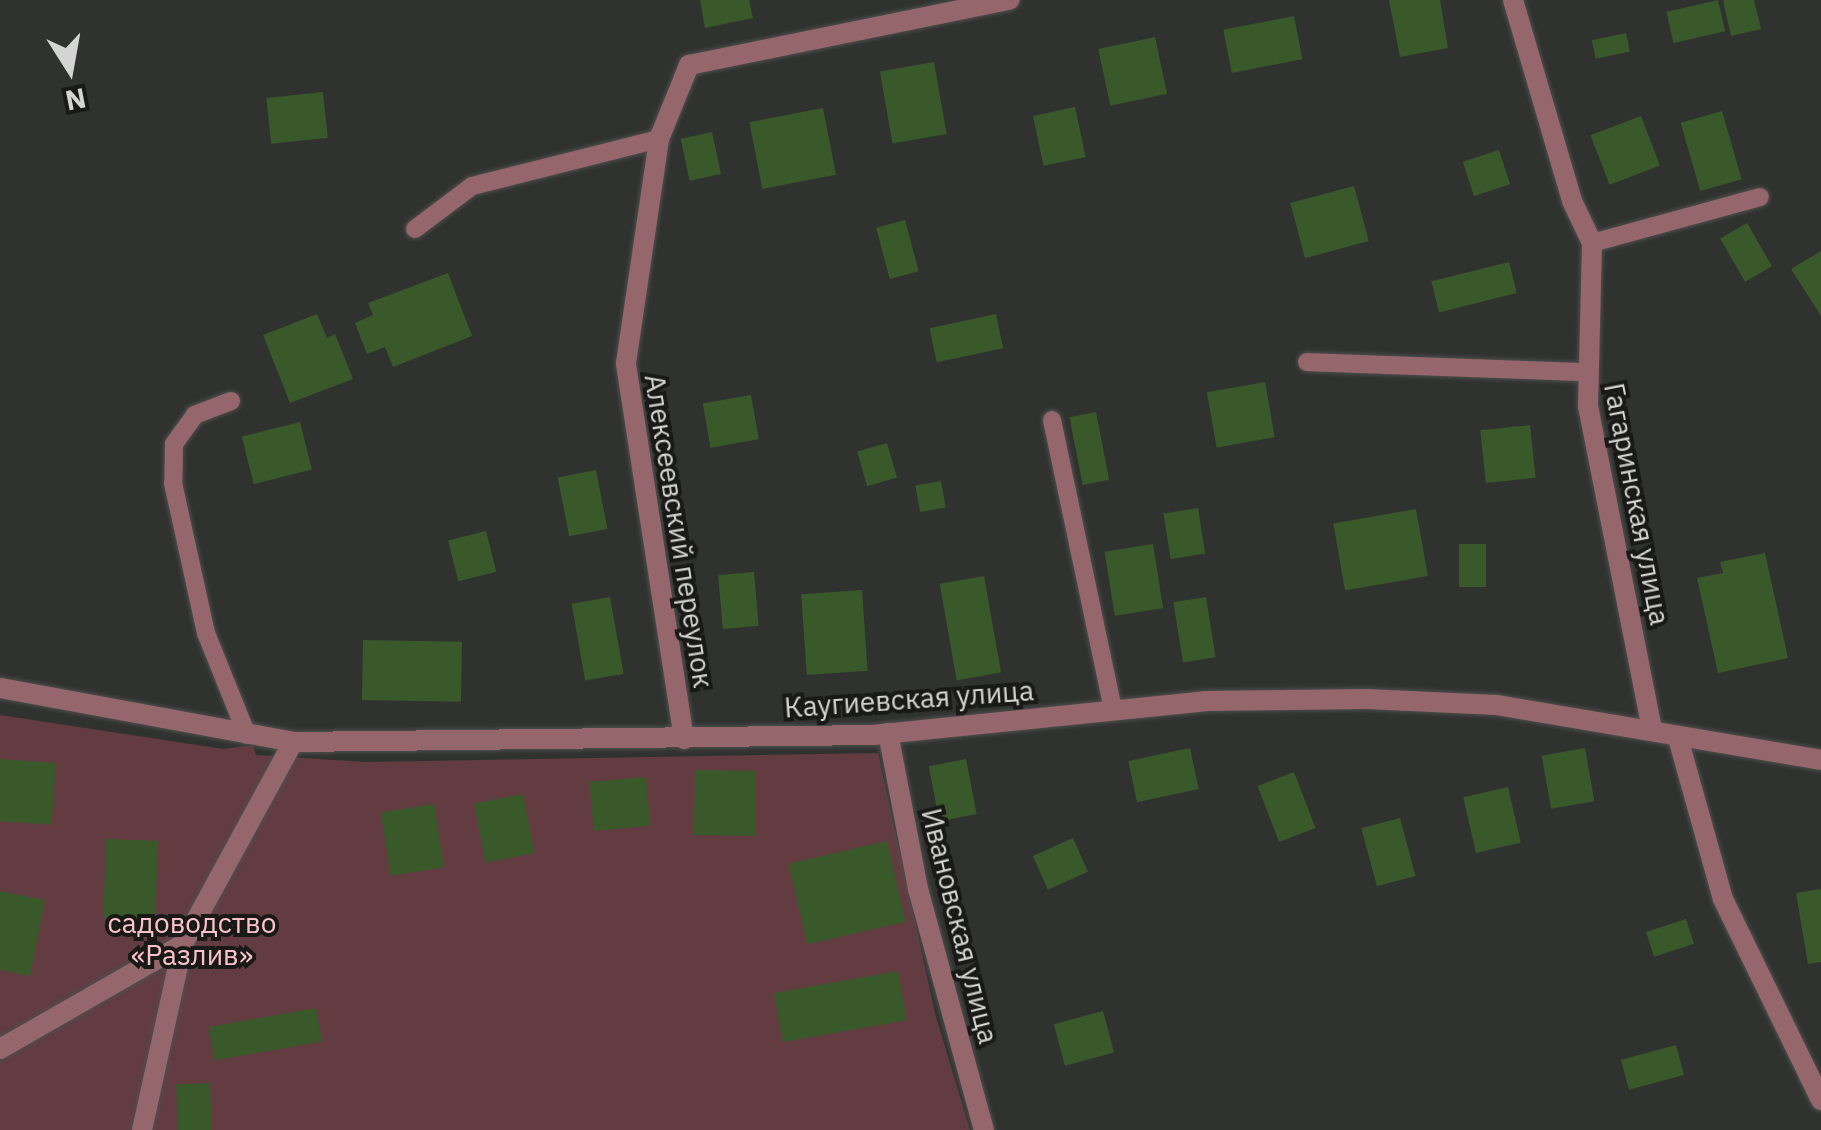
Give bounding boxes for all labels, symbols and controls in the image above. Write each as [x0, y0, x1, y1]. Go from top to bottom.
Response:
north arrow [20, 20, 120, 120]
text: N [62, 80, 89, 120]
street label: Алексеевский переулок [638, 372, 720, 690]
street label: Гагаринская улица [1597, 380, 1677, 628]
street label: Каугиевская улица [783, 674, 1035, 724]
street label: Ивановская улица [915, 805, 1005, 1047]
park label: садоводство «Разлив» [108, 906, 276, 972]

